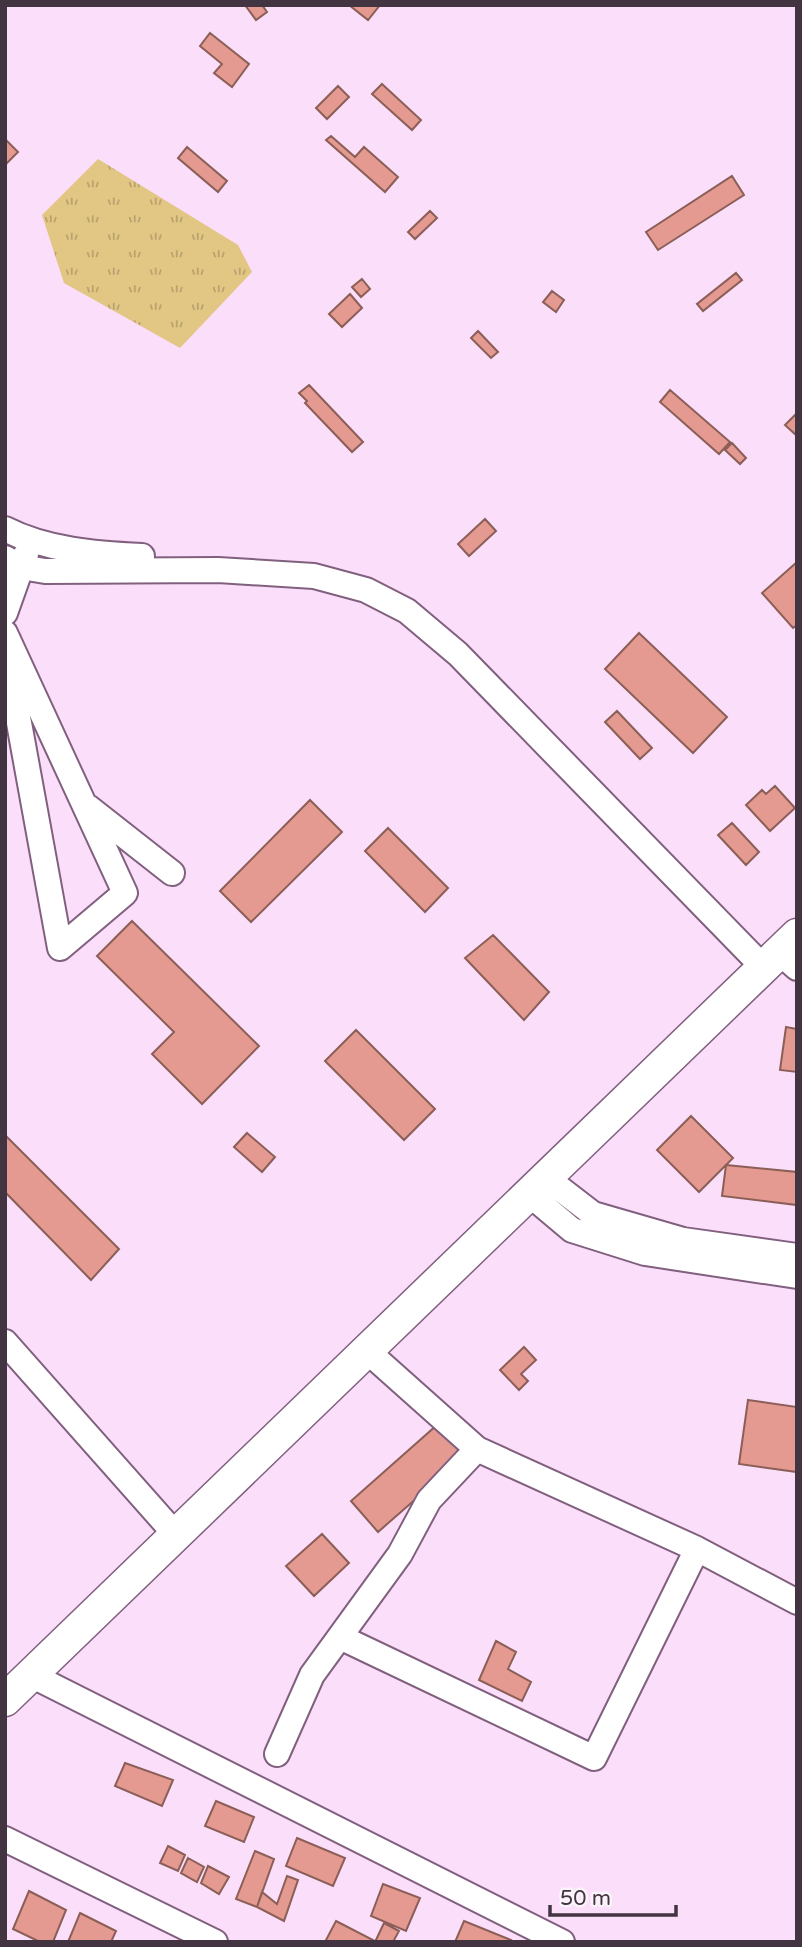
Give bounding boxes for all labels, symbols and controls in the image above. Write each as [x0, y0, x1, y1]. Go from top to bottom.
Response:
scale bar [550, 1874, 676, 1918]
text: 50 m [560, 1886, 611, 1911]

